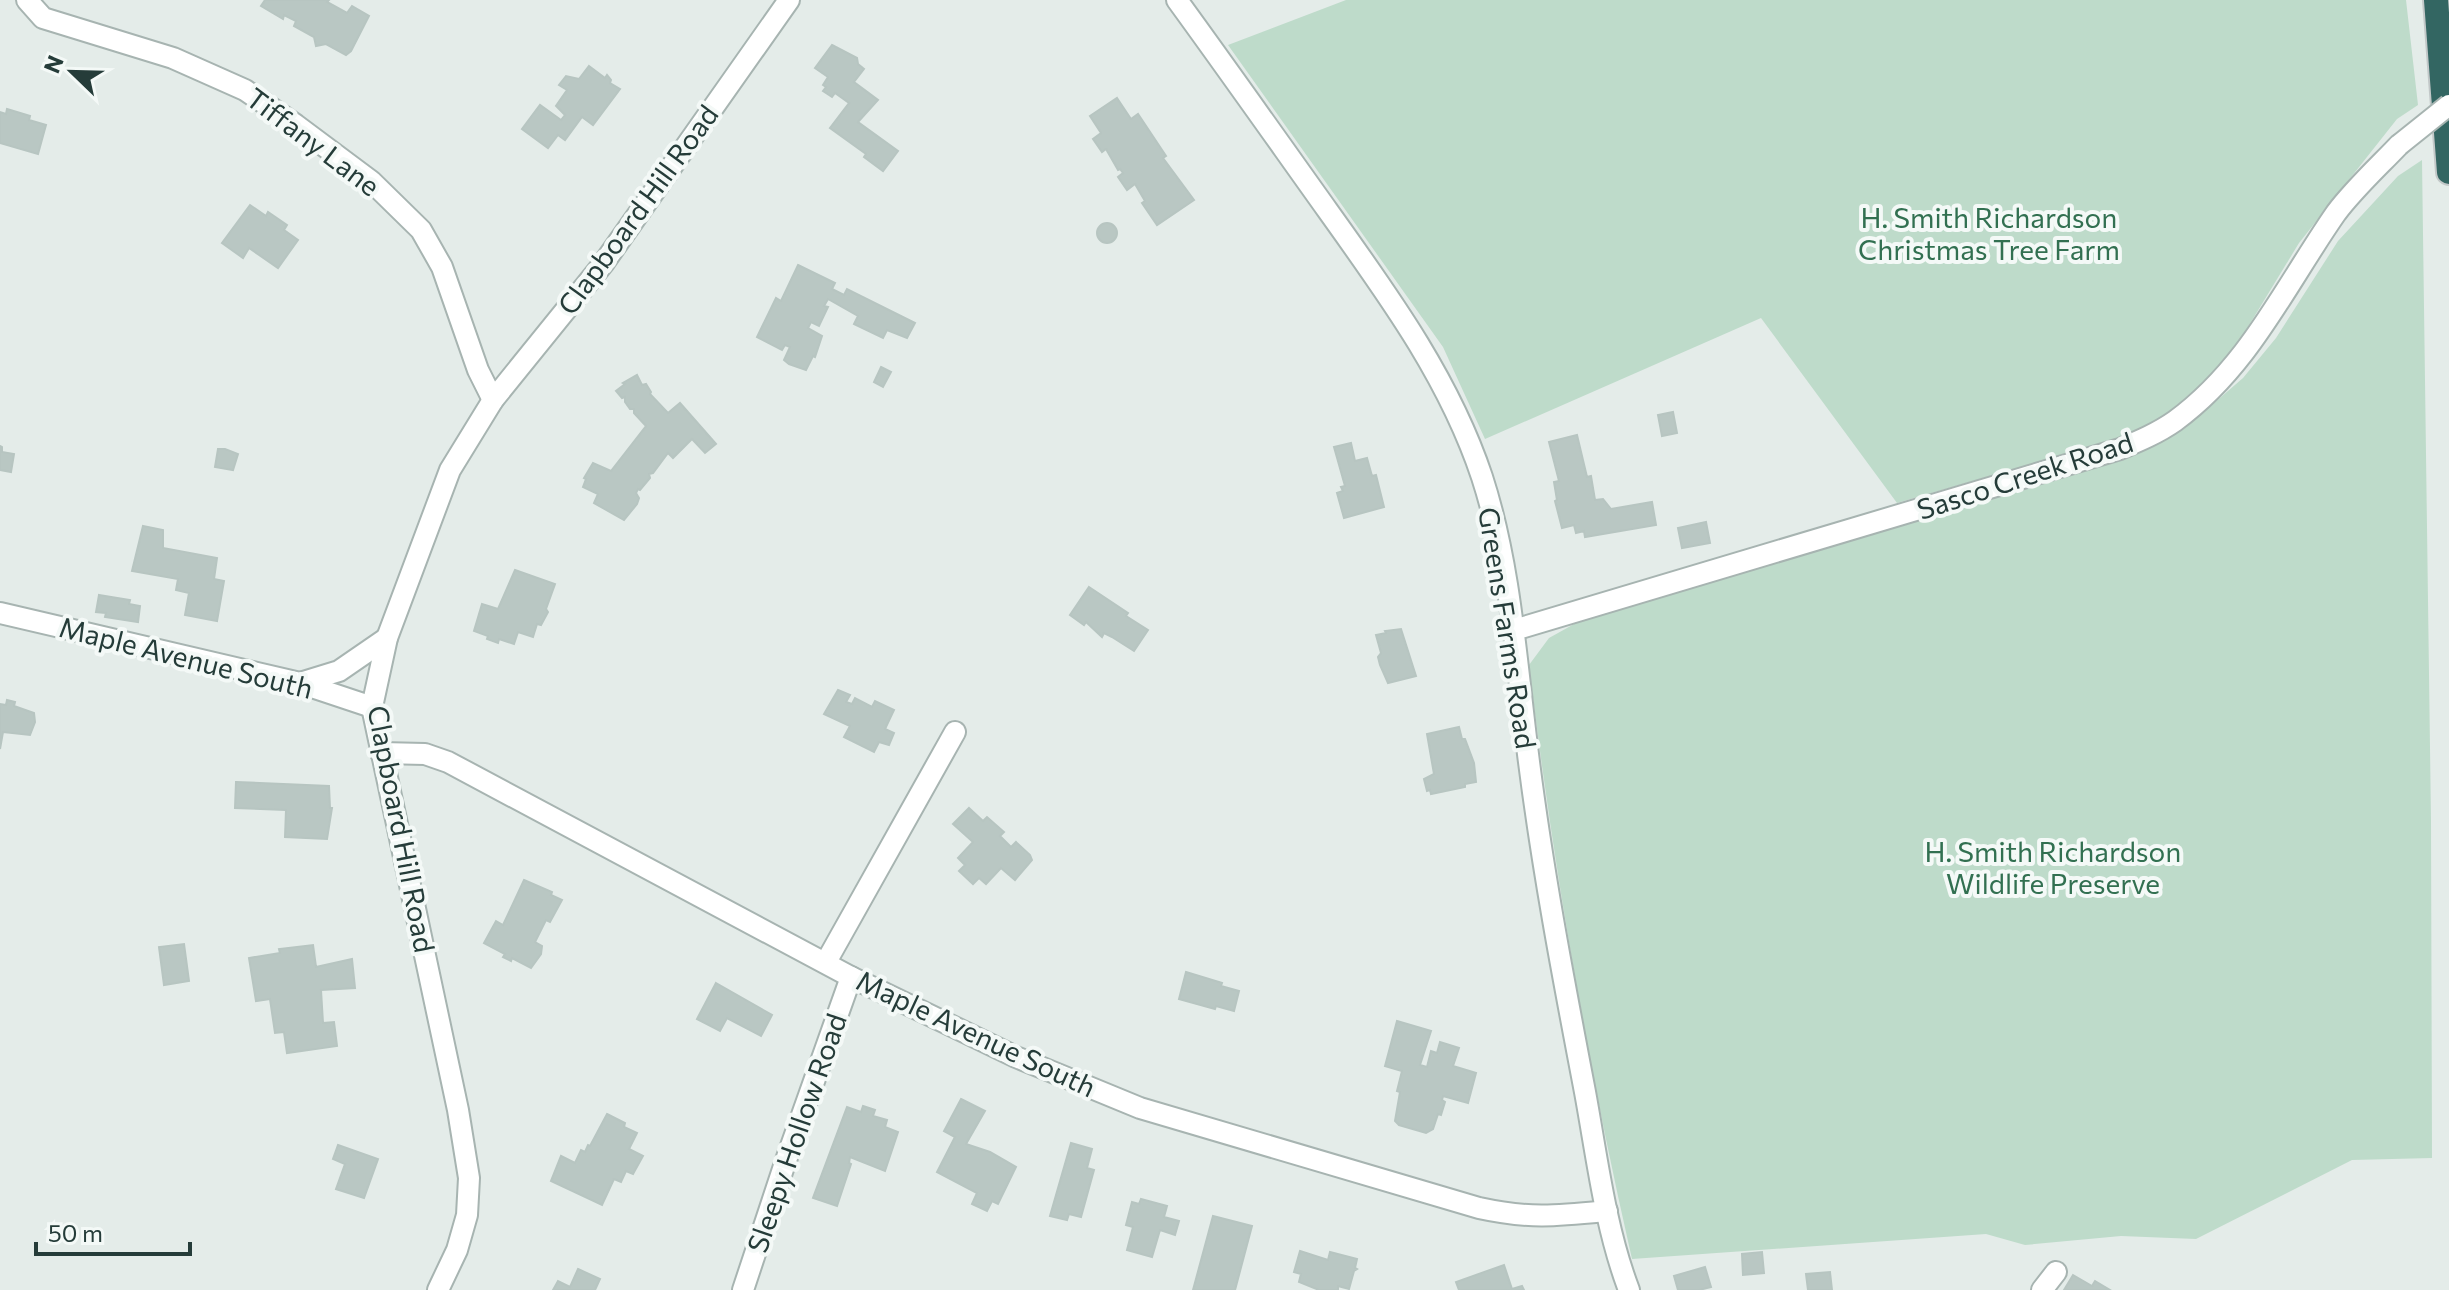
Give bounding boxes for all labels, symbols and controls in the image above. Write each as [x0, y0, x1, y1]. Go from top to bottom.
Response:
north arrow [32, 32, 112, 112]
text: N [37, 51, 69, 77]
street label: Tiffany Lane [240, 80, 387, 202]
street label: Clapboard Hill Road [550, 98, 725, 321]
park label: H. Smith Richardson Christmas Tree Farm [1858, 200, 2120, 266]
street label: Sasco Creek Road [1912, 424, 2137, 526]
street label: Greens Farms Road [1472, 505, 1544, 751]
street label: Maple Avenue South [56, 609, 316, 705]
street label: Clapboard Hill Road [361, 702, 443, 955]
park label: H. Smith Richardson Wildlife Preserve [1925, 834, 2181, 900]
street label: Maple Avenue South [851, 963, 1101, 1103]
street label: Sleepy Hollow Road [739, 1009, 853, 1257]
scale bar [36, 1206, 190, 1256]
text: 50 m [48, 1218, 103, 1247]

